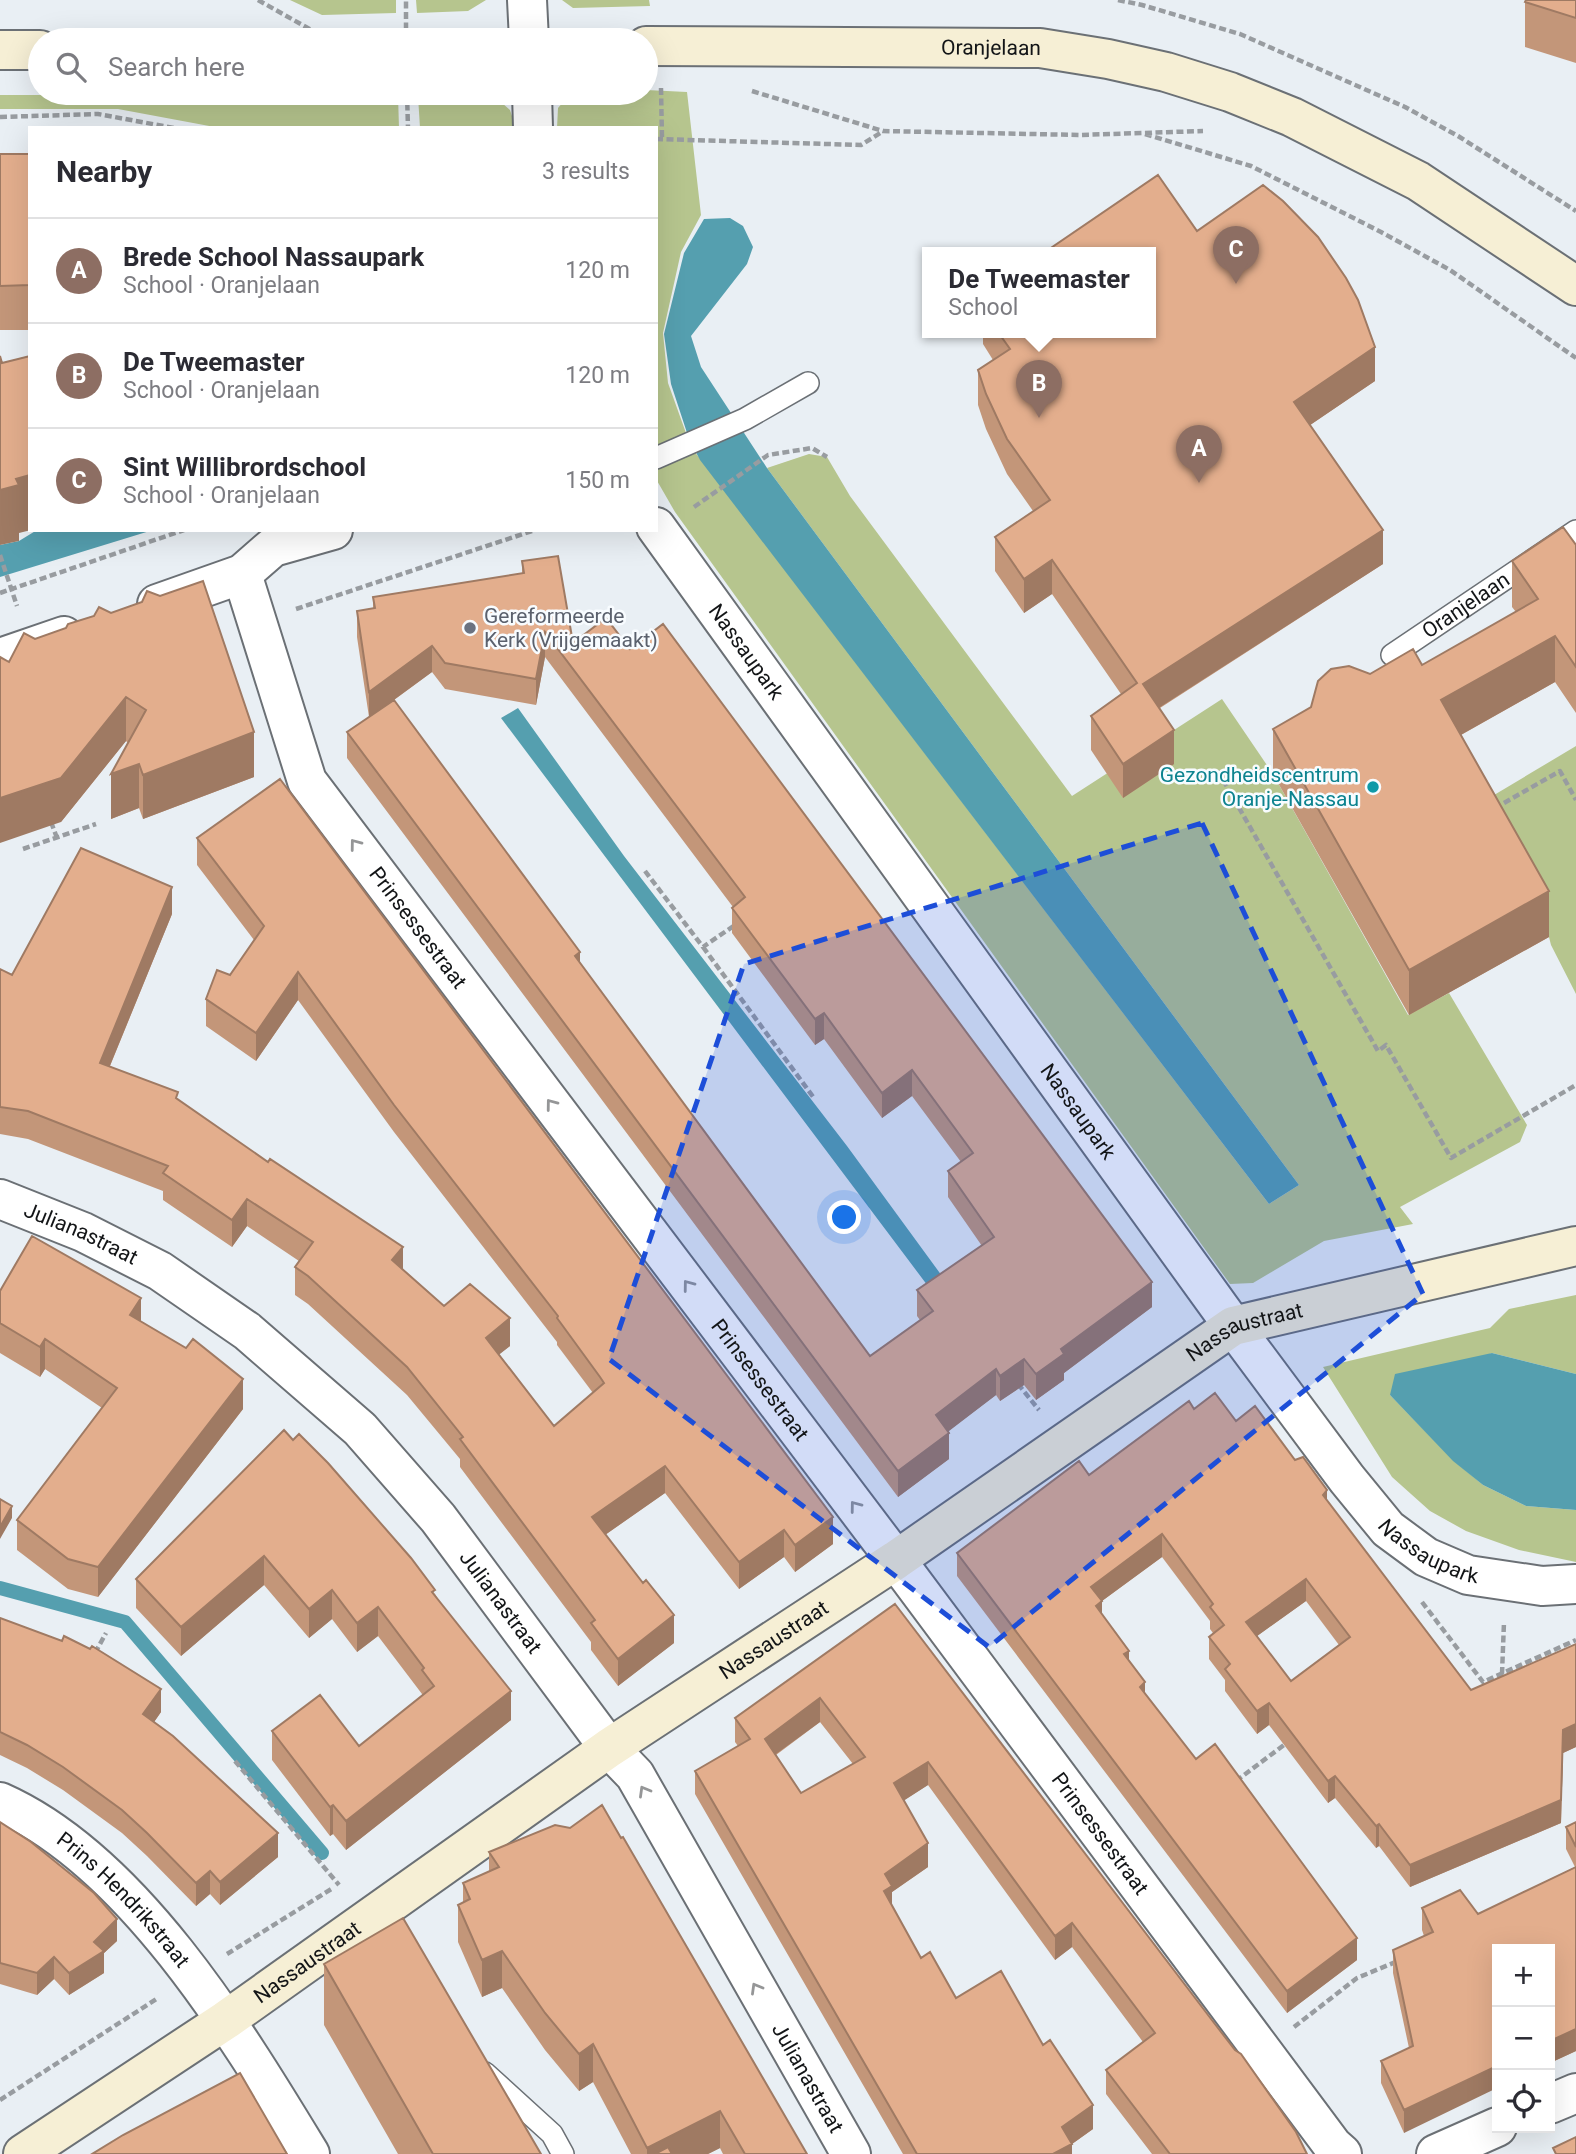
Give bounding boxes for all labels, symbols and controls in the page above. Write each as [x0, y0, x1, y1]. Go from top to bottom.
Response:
search box [28, 28, 658, 105]
street label: Oranjelaan [941, 35, 1041, 60]
icon: search [52, 48, 90, 86]
text: Search here [108, 52, 245, 82]
text: Nearby [56, 154, 152, 189]
text: 3 results [542, 158, 630, 185]
pin: C [1213, 226, 1259, 284]
text: Brede School Nassaupark [123, 242, 424, 272]
popup [922, 247, 1156, 338]
text: A [71, 257, 87, 284]
text: 120 m [565, 257, 630, 284]
text: De Tweemaster [948, 264, 1130, 294]
text: School · Oranjelaan [123, 272, 320, 299]
text: School [948, 294, 1018, 321]
text: De Tweemaster [123, 347, 305, 377]
pin: B [1016, 360, 1062, 418]
text: B [72, 362, 86, 389]
text: 120 m [565, 362, 630, 389]
text: School · Oranjelaan [123, 377, 320, 404]
pin: A [1176, 425, 1222, 483]
text: Sint Willibrordschool [123, 452, 366, 482]
text: C [71, 467, 87, 494]
text: 150 m [565, 467, 630, 494]
text: School · Oranjelaan [123, 482, 320, 509]
street label: Oranjelaan [1418, 567, 1514, 643]
street label: Nassaupark [704, 599, 789, 705]
place label: Gereformeerde Kerk (Vrijgemaakt) [484, 604, 658, 652]
marker: Gereformeerde Kerk (Vrijgemaakt) [462, 620, 478, 636]
place label: Gezondheidscentrum Oranje-Nassau [1160, 763, 1359, 811]
marker: Gezondheidscentrum Oranje-Nassau [1365, 779, 1381, 795]
one-way arrow [350, 839, 363, 852]
street label: Prinsessestraat [364, 862, 472, 993]
street label: Nassaupark [1036, 1059, 1121, 1164]
one-way arrow [547, 1099, 559, 1112]
street label: Julianastraat [21, 1198, 142, 1270]
your location [827, 1200, 861, 1234]
one-way arrow [684, 1281, 696, 1293]
street label: Nassaustraat [1182, 1298, 1305, 1367]
street label: Prinsessestraat [706, 1315, 814, 1446]
one-way arrow [850, 1501, 863, 1514]
street label: Nassaupark [1373, 1514, 1480, 1588]
street label: Julianastraat [454, 1546, 547, 1658]
street label: Nassaustraat [715, 1596, 833, 1684]
street label: Prinsessestraat [1047, 1768, 1153, 1900]
one-way arrow [639, 1785, 652, 1798]
street label: Prins Hendrikstraat [52, 1827, 195, 1972]
street label: Nassaustraat [249, 1916, 365, 2008]
map controls [1492, 1944, 1555, 2133]
button: + [1492, 1944, 1555, 2007]
one-way arrow [752, 1983, 765, 1996]
button: − [1492, 2007, 1555, 2070]
street label: Julianastraat [767, 2019, 848, 2137]
button: locate [1492, 2070, 1555, 2133]

